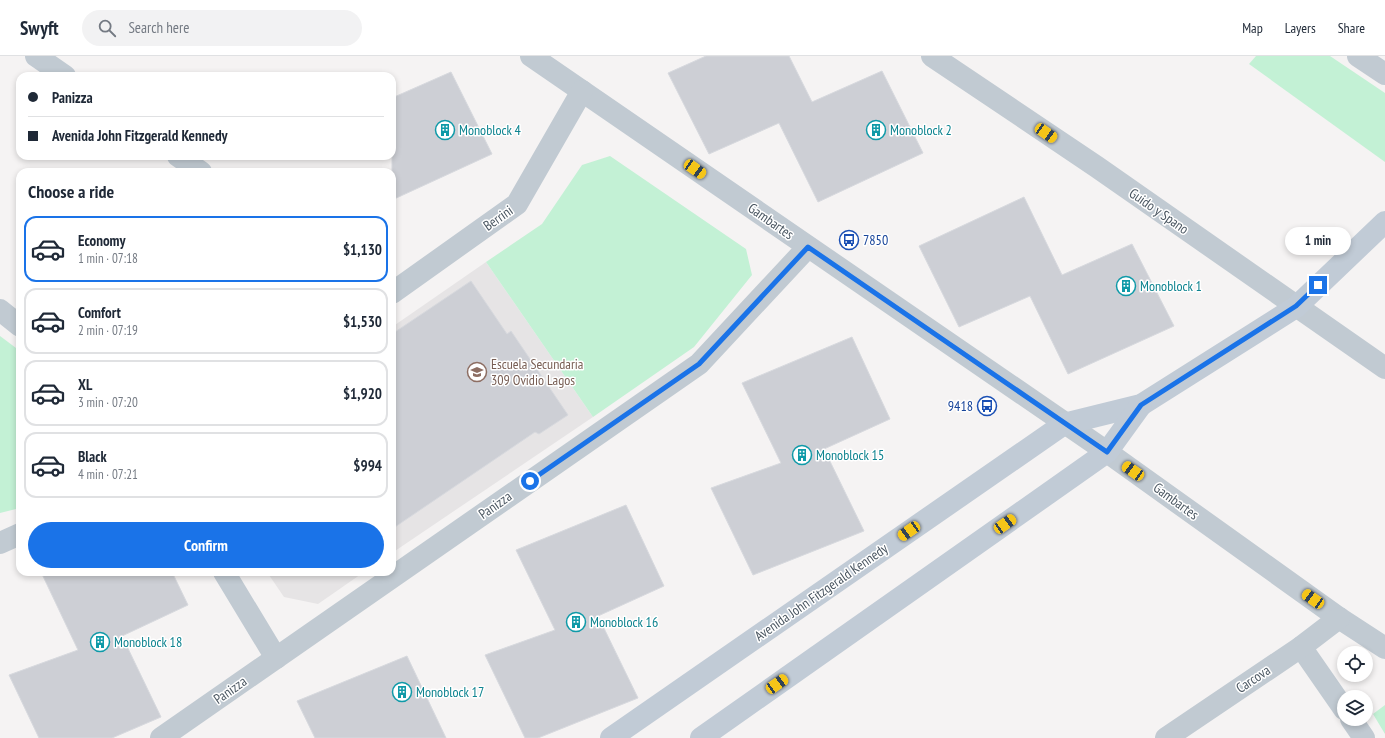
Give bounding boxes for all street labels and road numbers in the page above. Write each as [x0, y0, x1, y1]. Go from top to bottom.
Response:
street label: Guido y Spano [1126, 184, 1192, 238]
street label: Gambartes [745, 199, 798, 243]
street label: Berrini [480, 201, 516, 235]
street label: Gambartes [1150, 479, 1202, 524]
street label: Panizza [475, 487, 515, 523]
street label: Avenida John Fitzgerald Kennedy [751, 539, 892, 645]
street label: Carcova [1232, 661, 1274, 697]
street label: Panizza [210, 672, 250, 708]

